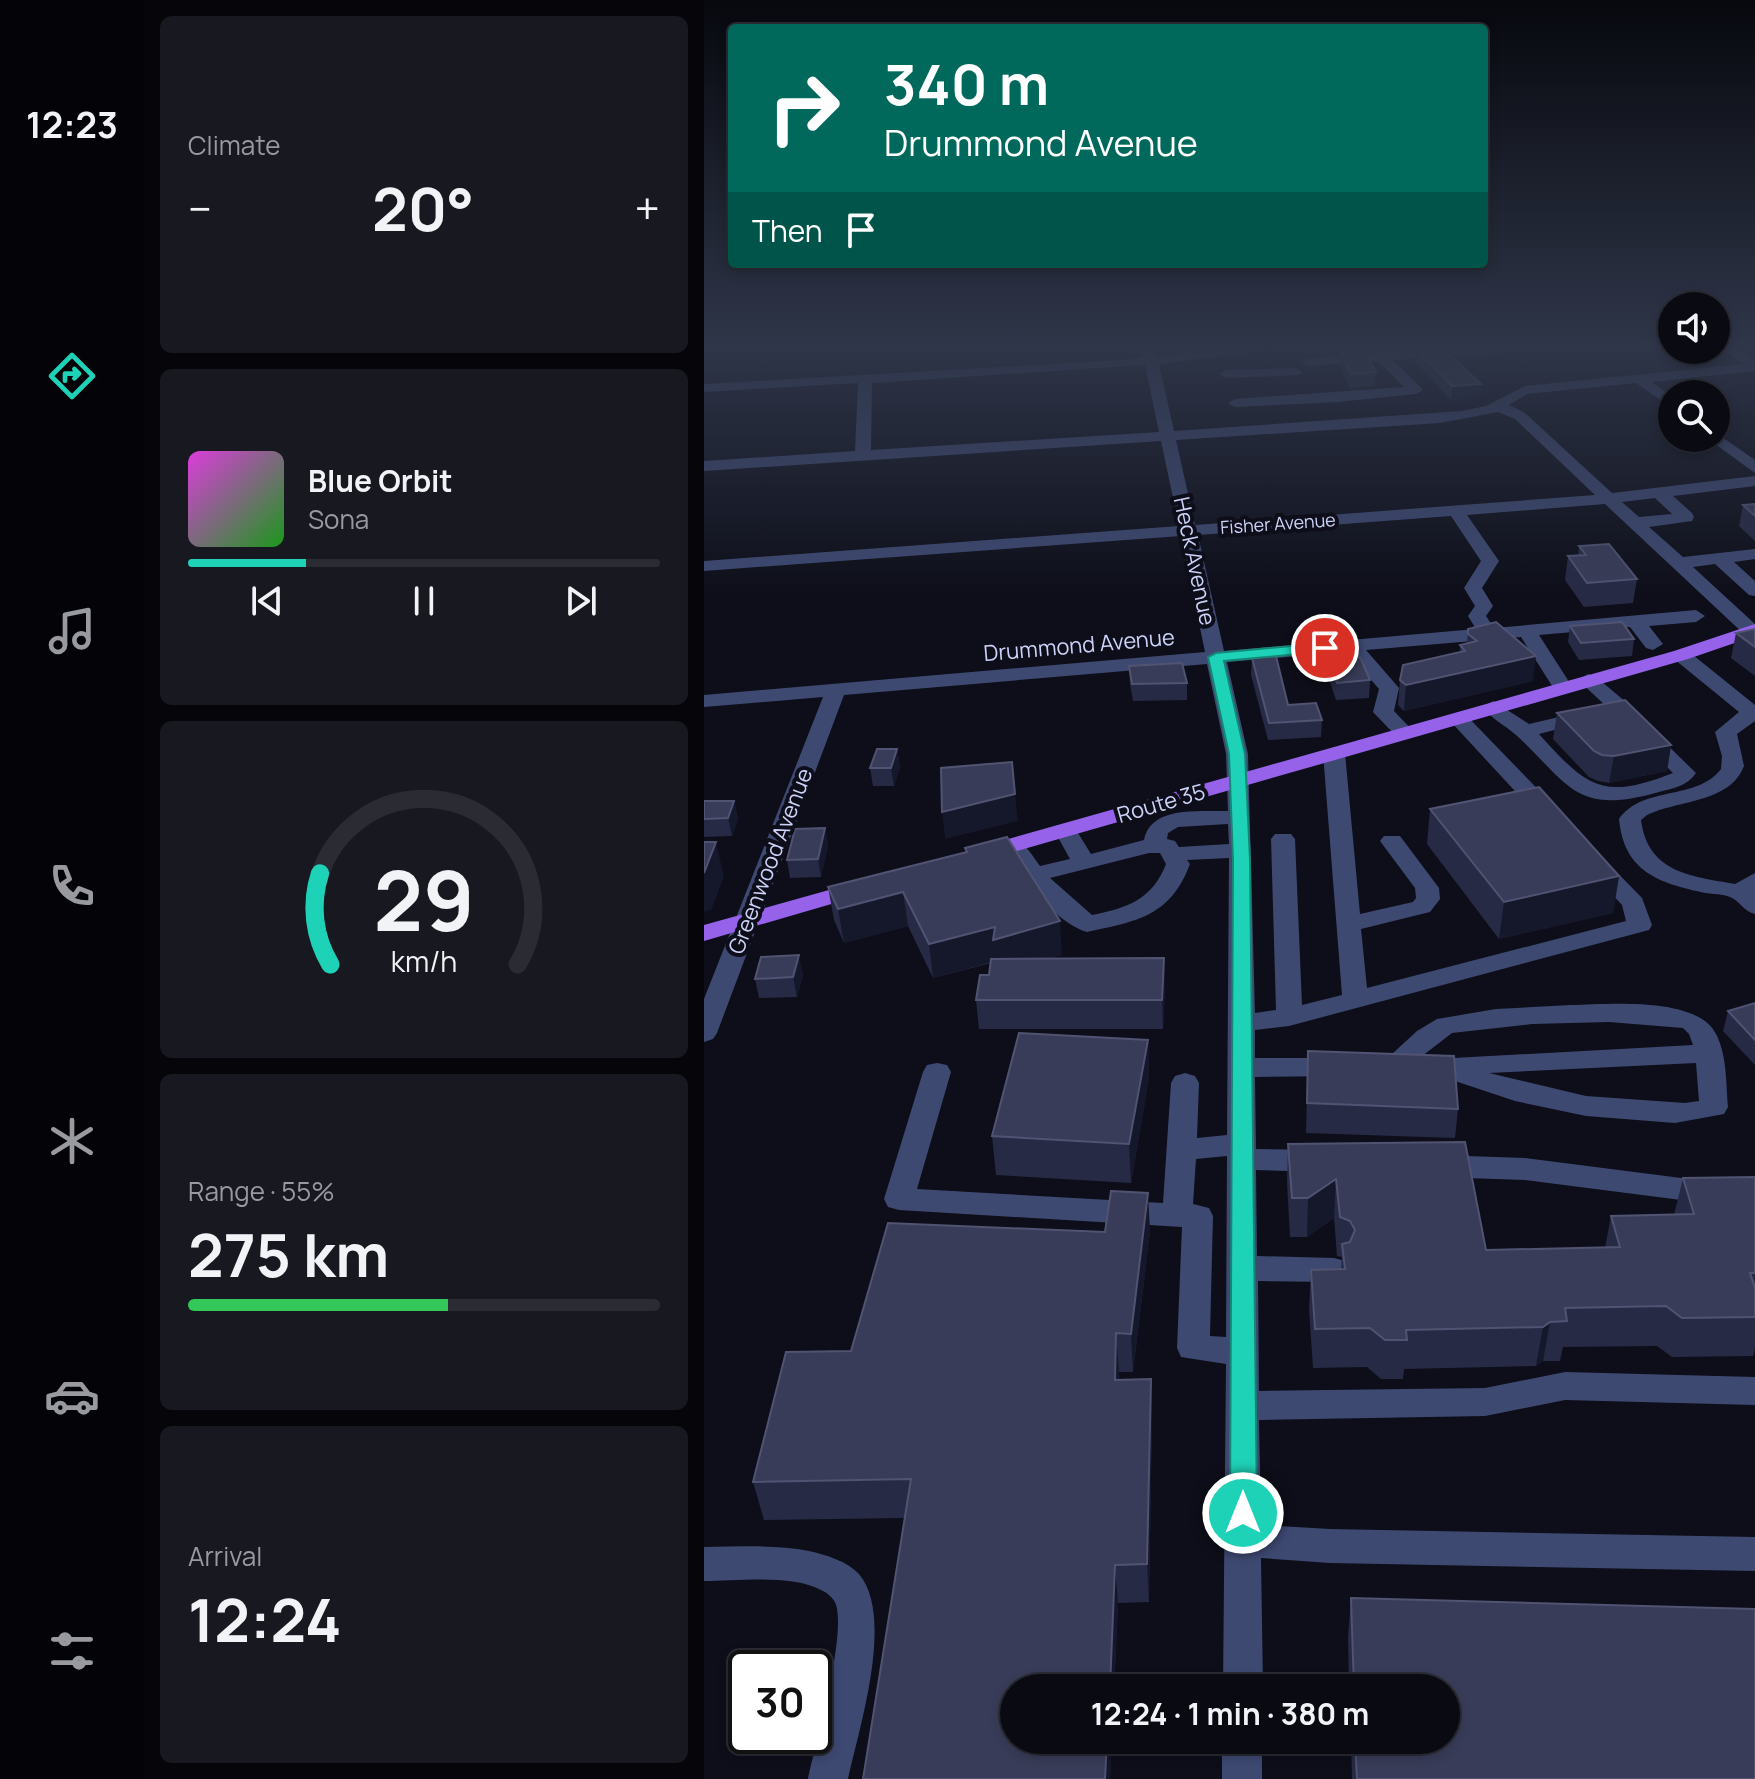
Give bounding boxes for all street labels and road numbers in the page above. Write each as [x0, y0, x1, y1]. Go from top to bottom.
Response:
street label: Heck Avenue [1167, 494, 1223, 628]
street label: Fisher Avenue [1219, 507, 1336, 539]
street label: Drummond Avenue [982, 622, 1176, 668]
street label: Greenwood Avenue [721, 764, 819, 958]
street label: Route 35 [1113, 776, 1209, 830]

